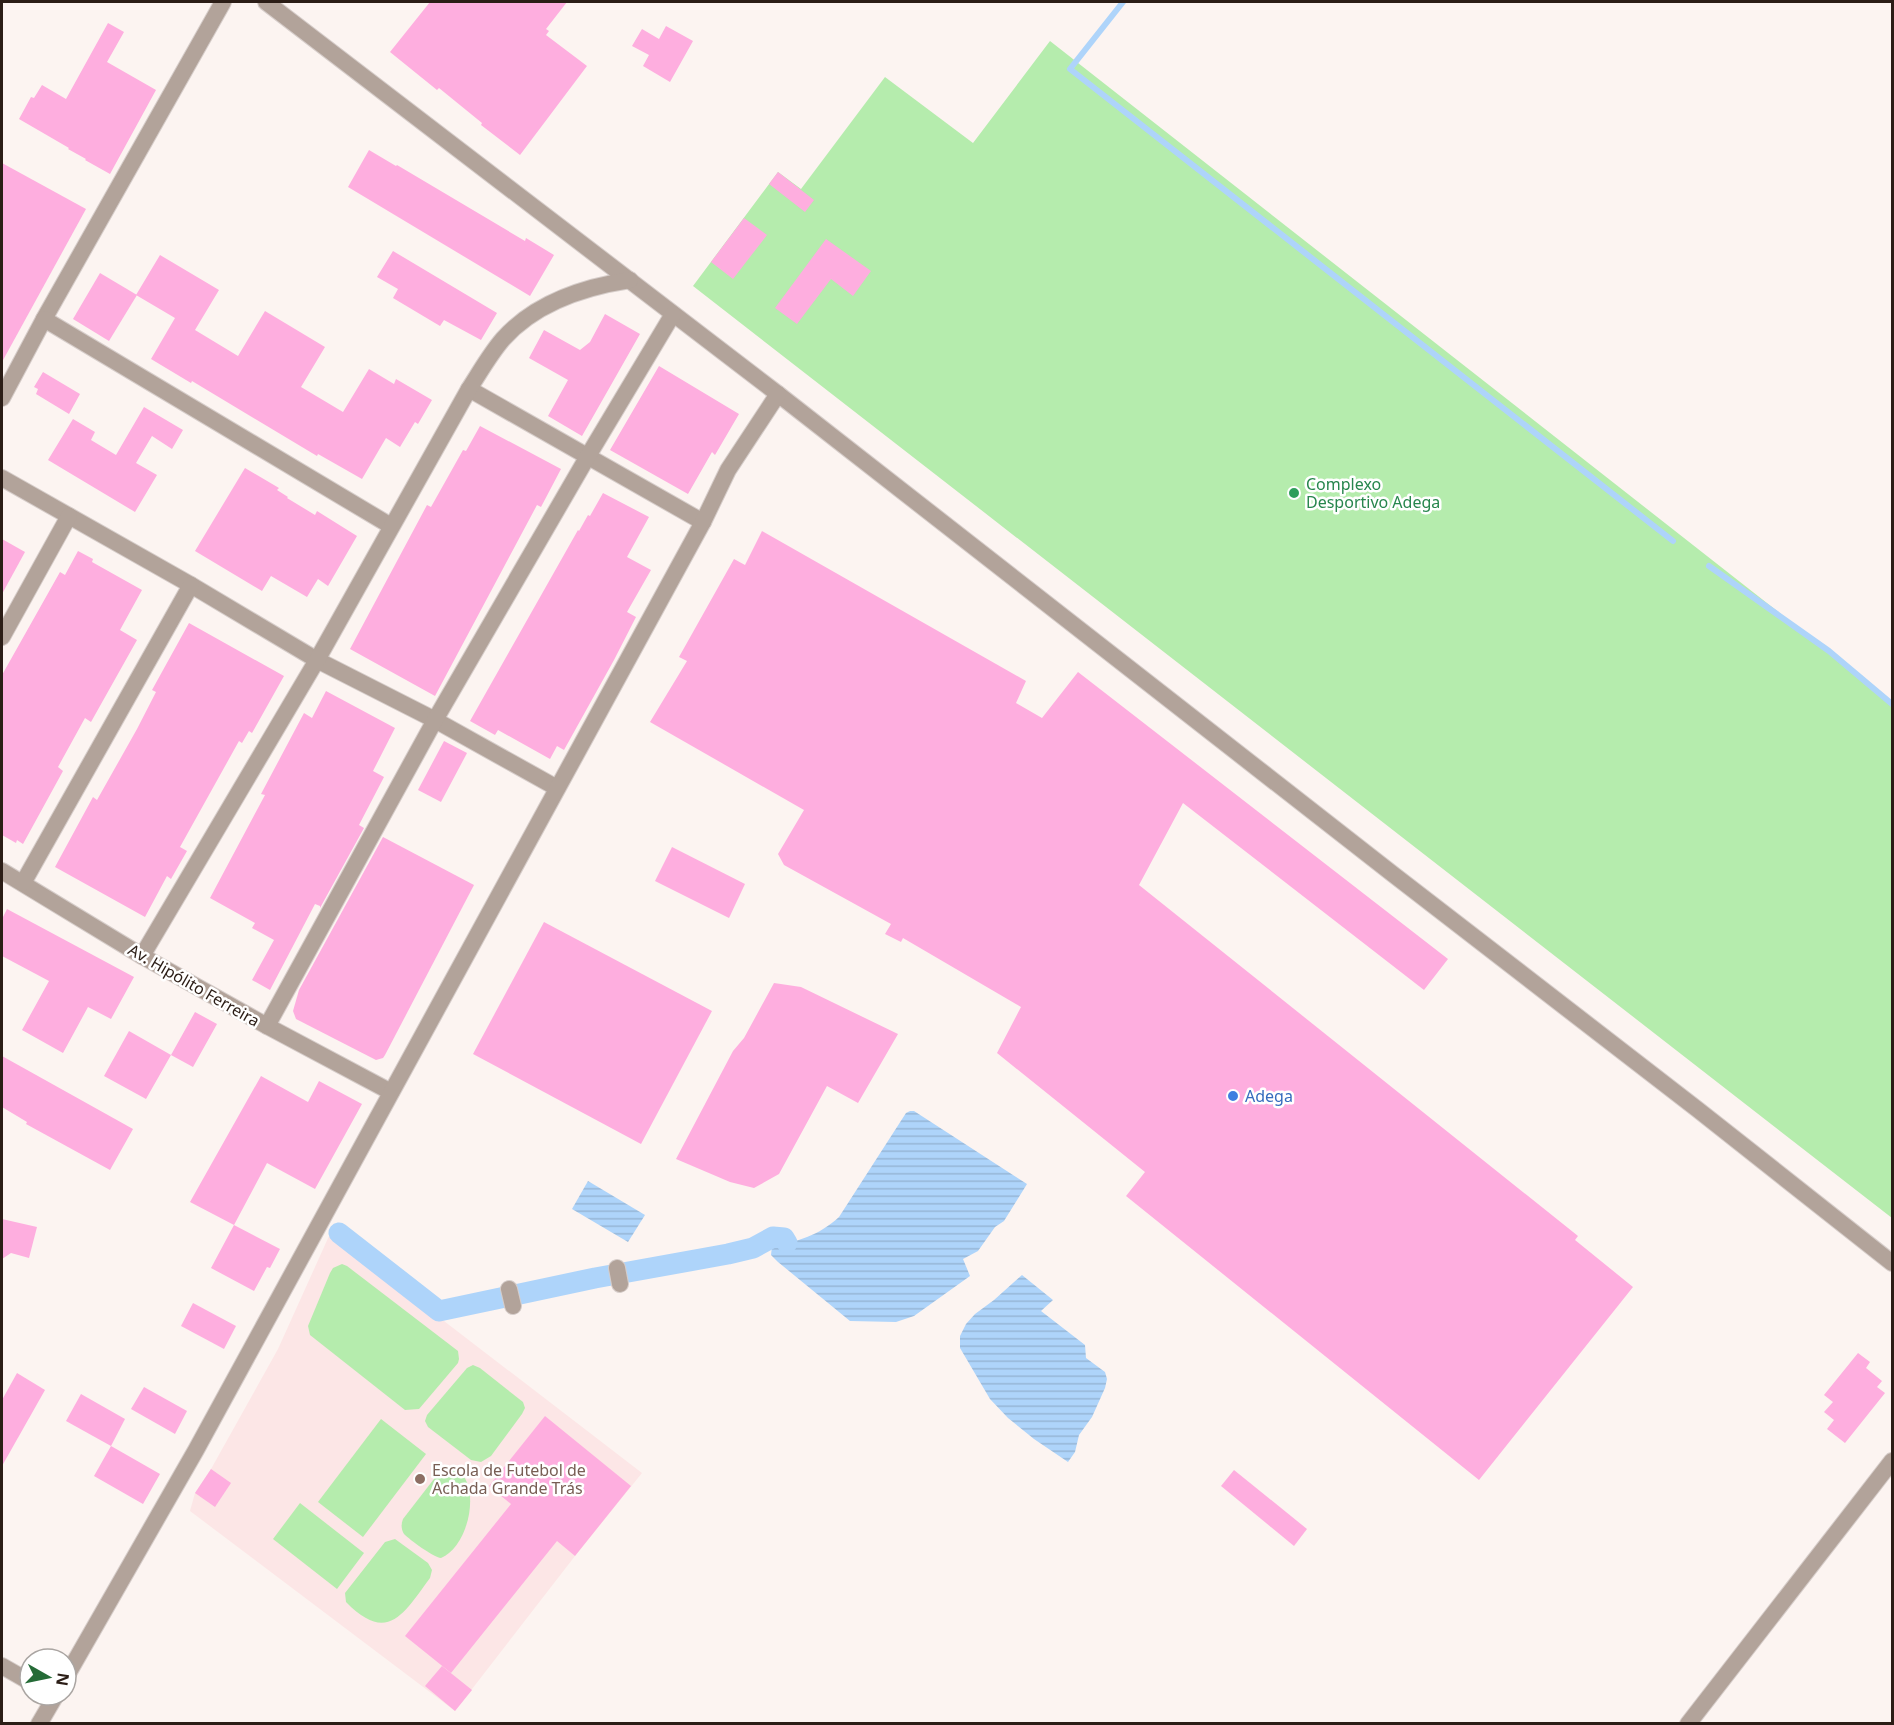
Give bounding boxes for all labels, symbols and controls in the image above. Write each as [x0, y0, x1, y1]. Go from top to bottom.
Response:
place label: Complexo Desportivo Adega [1306, 473, 1440, 513]
marker: Complexo Desportivo Adega [1287, 486, 1301, 500]
street label: Av. Hipólito Ferreira [124, 938, 264, 1032]
place label: Adega [1245, 1085, 1293, 1107]
marker: Adega [1226, 1089, 1240, 1103]
place label: Escola de Futebol de Achada Grande Trás [432, 1459, 586, 1499]
marker: Escola de Futebol de Achada Grande Trás [413, 1472, 427, 1486]
north arrow [18, 1647, 78, 1707]
text: N [51, 1671, 75, 1687]

